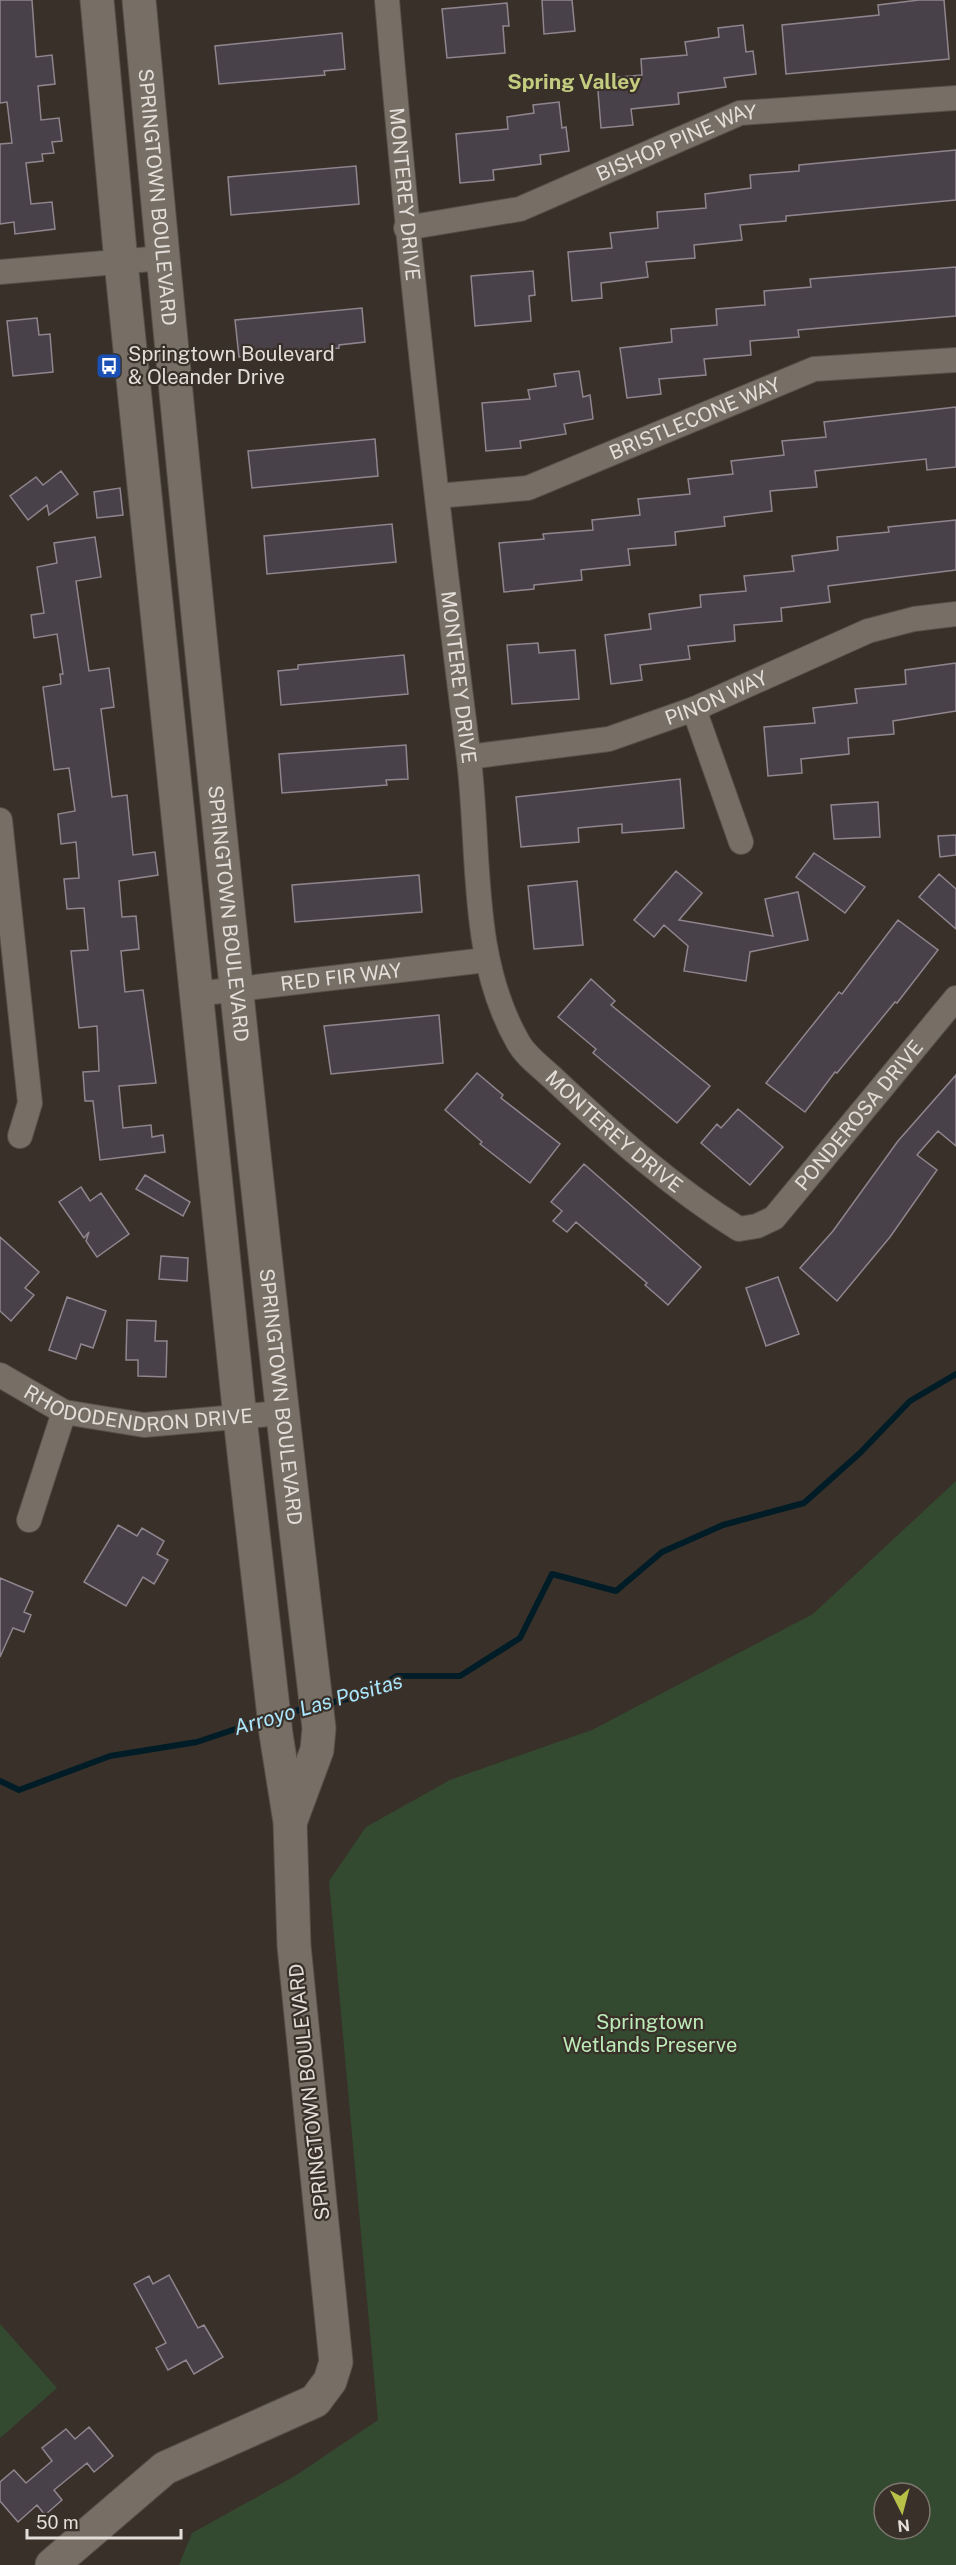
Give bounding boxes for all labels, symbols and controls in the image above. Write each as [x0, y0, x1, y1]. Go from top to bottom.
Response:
street label: SPRINGTOWN BOULEVARD [133, 68, 182, 327]
district label: Spring Valley [507, 69, 641, 94]
street label: BISHOP PINE WAY [592, 100, 757, 186]
street label: MONTEREY DRIVE [384, 106, 425, 282]
place label: Springtown Boulevard & Oleander Drive [128, 342, 335, 389]
bus stop icon: Springtown Boulevard & Oleander Drive [94, 351, 124, 381]
street label: BRISTLECONE WAY [605, 372, 784, 465]
street label: MONTEREY DRIVE [436, 589, 481, 765]
street label: PINON WAY [662, 666, 771, 730]
street label: SPRINGTOWN BOULEVARD [203, 784, 254, 1043]
street label: RED FIR WAY [279, 958, 403, 996]
street label: PONDEROSA DRIVE [790, 1035, 928, 1195]
street label: MONTEREY DRIVE [541, 1066, 687, 1198]
street label: SPRINGTOWN BOULEVARD [255, 1267, 307, 1526]
street label: RHODODENDRON DRIVE [20, 1380, 254, 1437]
water label: Arroyo Las Positas [231, 1668, 405, 1740]
street label: SPRINGTOWN BOULEVARD [284, 1963, 334, 2221]
park label: Springtown Wetlands Preserve [563, 2010, 737, 2057]
north arrow [872, 2481, 932, 2541]
scale bar [27, 2502, 182, 2540]
text: 50 m [36, 2512, 79, 2533]
text: N [896, 2515, 911, 2536]

